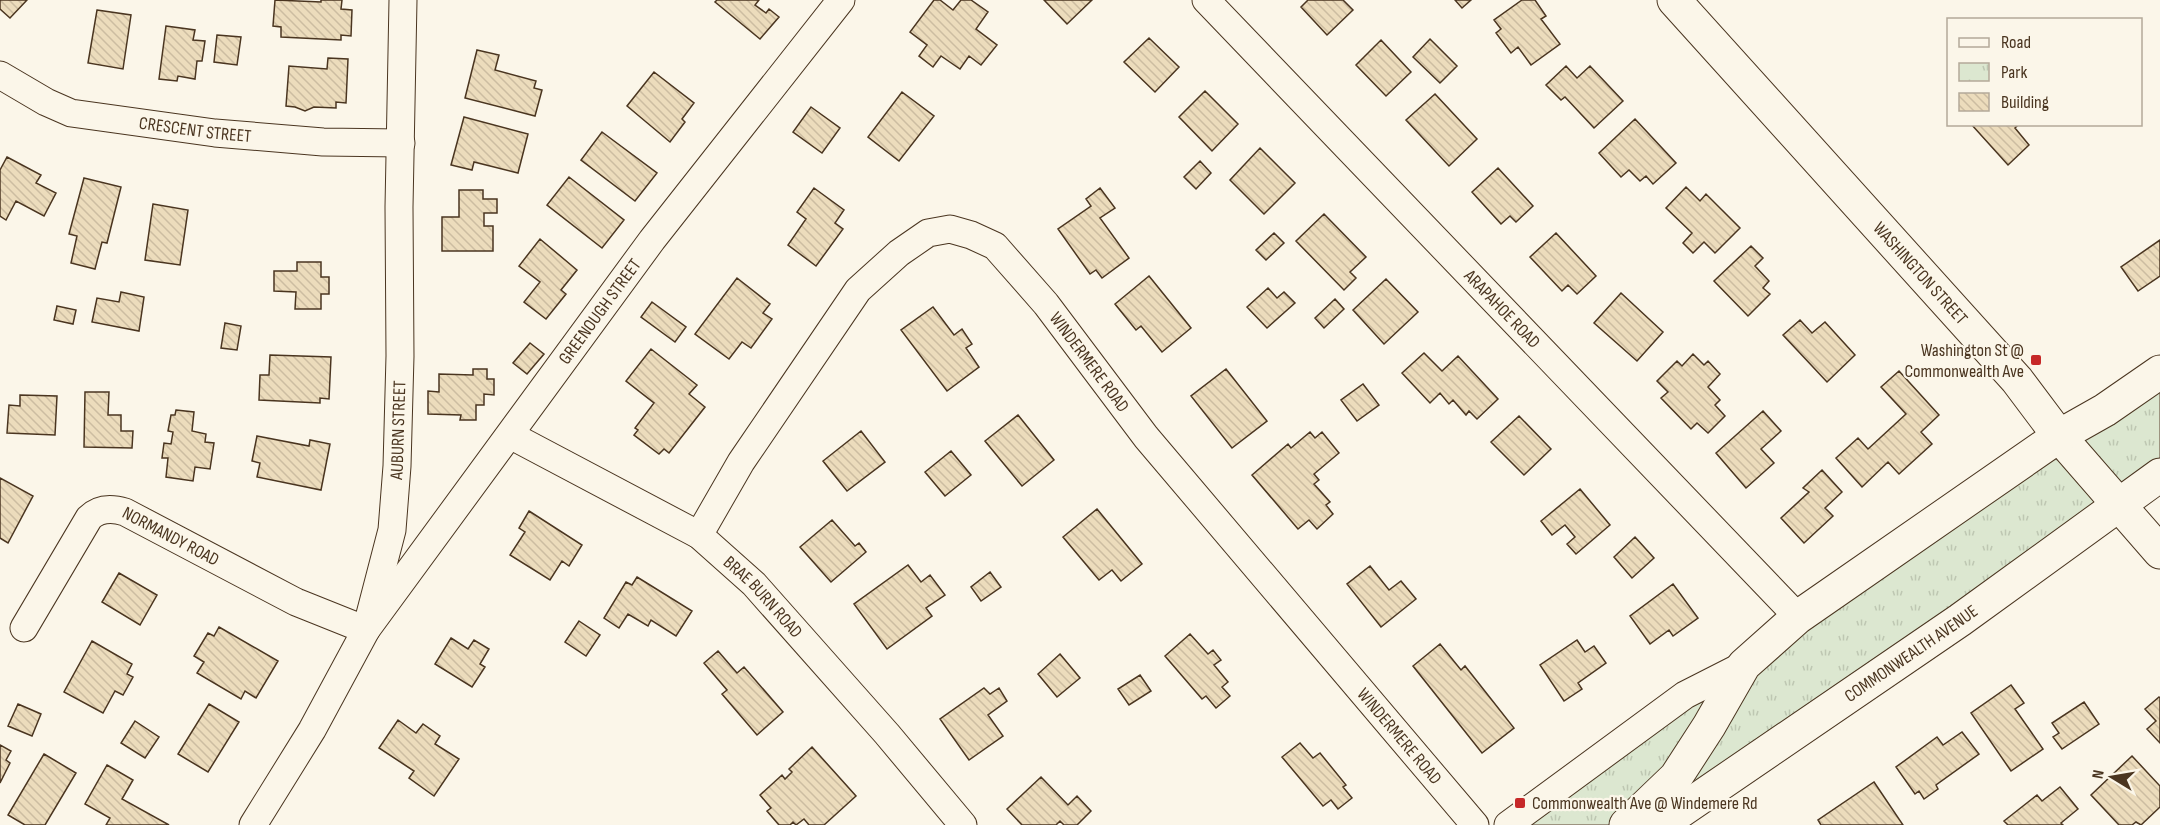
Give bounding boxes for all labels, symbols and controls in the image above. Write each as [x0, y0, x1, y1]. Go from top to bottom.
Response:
legend [1947, 18, 2142, 126]
text: Road [2001, 32, 2031, 53]
text: Park [2001, 62, 2027, 83]
text: Building [2001, 92, 2049, 113]
street label: CRESCENT STREET [138, 112, 252, 146]
street label: WASHINGTON STREET [1869, 218, 1972, 329]
street label: GREENOUGH STREET [554, 254, 645, 368]
street label: ARAPAHOE ROAD [1459, 265, 1545, 352]
street label: WINDERMERE ROAD [1045, 308, 1134, 416]
place label: Washington St @ Commonwealth Ave [1905, 340, 2024, 382]
marker: Washington St @ Commonwealth Ave [2029, 353, 2043, 367]
street label: AUBURN STREET [385, 380, 410, 481]
street label: NORMANDY ROAD [119, 502, 223, 570]
street label: BRAE BURN ROAD [719, 552, 807, 642]
street label: COMMONWEALTH AVENUE [1840, 600, 1982, 706]
street label: WINDERMERE ROAD [1353, 684, 1446, 788]
north arrow [2082, 747, 2142, 807]
text: N [2089, 768, 2109, 780]
place label: Commonwealth Ave @ Windemere Rd [1532, 793, 1758, 814]
marker: Commonwealth Ave @ Windemere Rd [1513, 796, 1527, 810]

